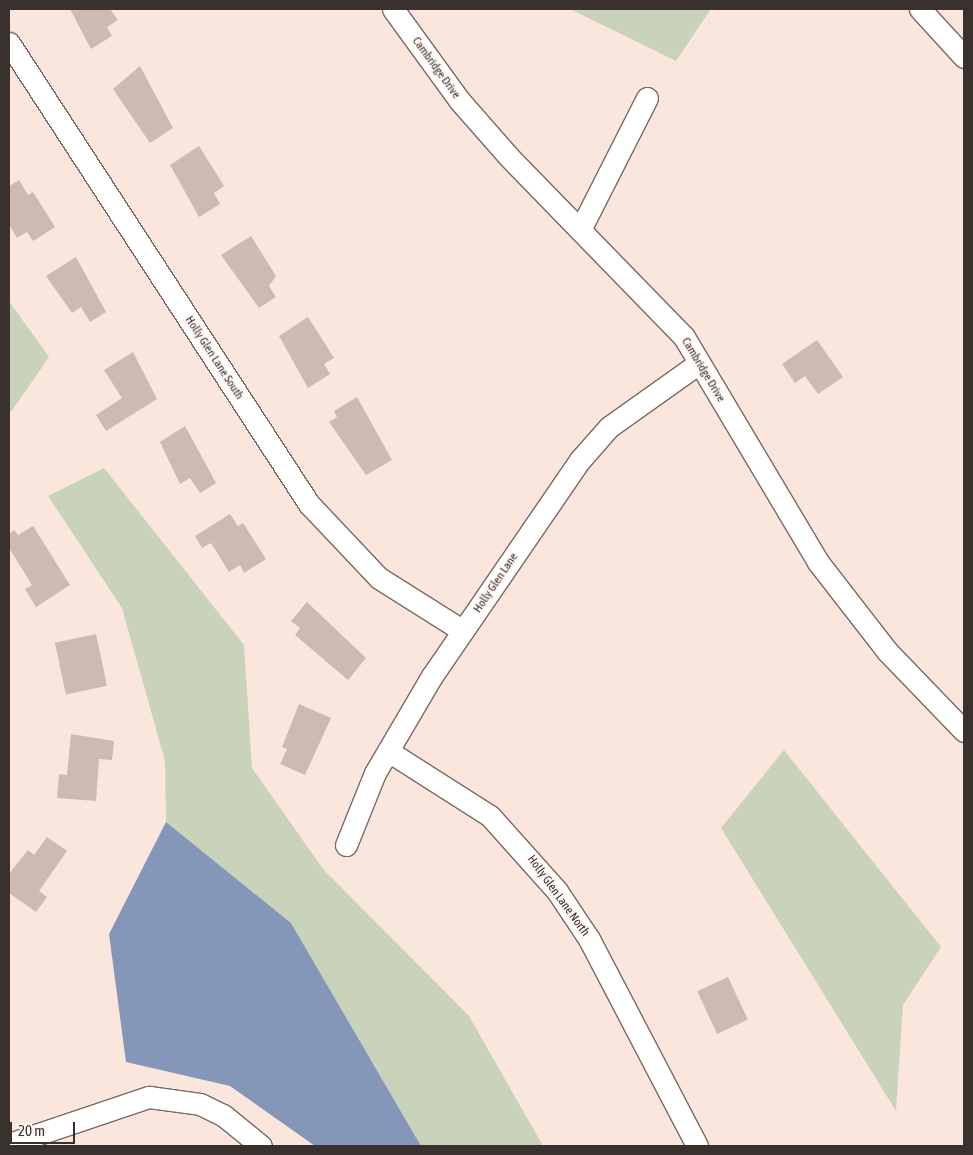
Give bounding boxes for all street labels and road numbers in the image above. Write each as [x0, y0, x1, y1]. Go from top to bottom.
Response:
street label: Cambridge Drive [409, 34, 463, 102]
street label: Holly Glen Lane South [182, 314, 246, 402]
street label: Cambridge Drive [678, 335, 728, 405]
street label: Holly Glen Lane [471, 550, 521, 616]
street label: Holly Glen Lane North [524, 853, 592, 939]

